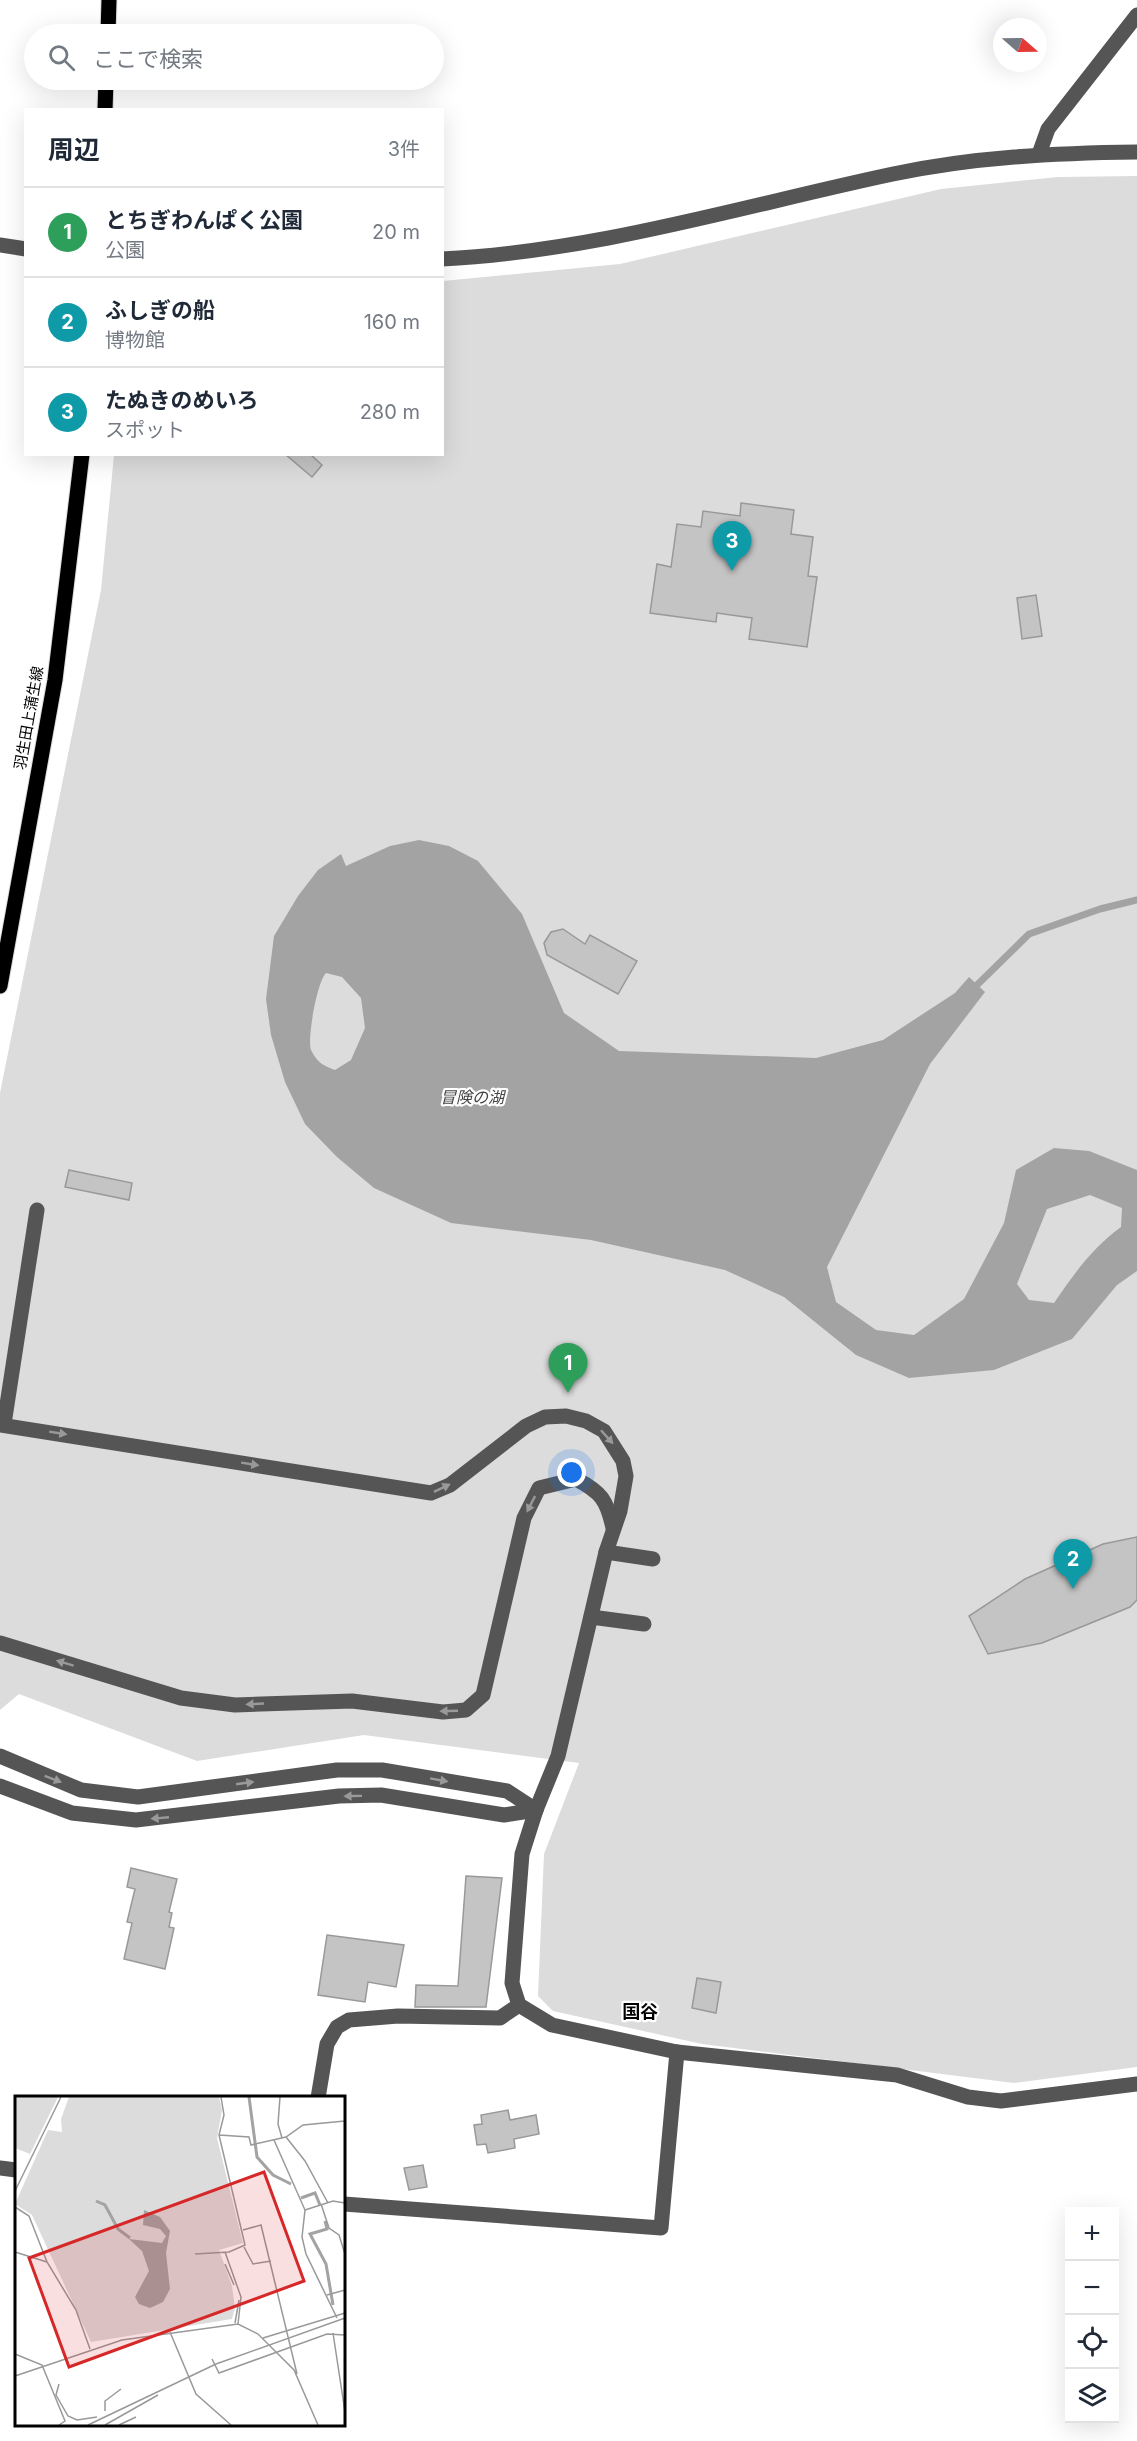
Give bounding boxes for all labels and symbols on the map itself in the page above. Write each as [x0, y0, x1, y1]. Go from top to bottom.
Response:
north arrow [993, 18, 1047, 72]
pin: 3 [712, 522, 752, 571]
street label: 羽生田上蒲生線 [10, 665, 47, 771]
water label: 冒険の湖 [440, 1087, 507, 1107]
pin: 1 [548, 1344, 588, 1393]
one-way arrow [48, 1429, 67, 1438]
one-way arrow [600, 1429, 614, 1444]
your location [557, 1458, 586, 1487]
one-way arrow [241, 1460, 260, 1469]
one-way arrow [433, 1484, 450, 1493]
one-way arrow [526, 1496, 536, 1513]
pin: 2 [1054, 1540, 1092, 1589]
one-way arrow [56, 1658, 74, 1667]
one-way arrow [245, 1700, 264, 1709]
one-way arrow [439, 1707, 458, 1716]
one-way arrow [45, 1775, 63, 1785]
one-way arrow [429, 1775, 448, 1784]
one-way arrow [236, 1778, 255, 1787]
one-way arrow [344, 1791, 363, 1801]
one-way arrow [150, 1813, 169, 1823]
district label: 国谷 [622, 2001, 658, 2022]
inset map [15, 2096, 345, 2426]

